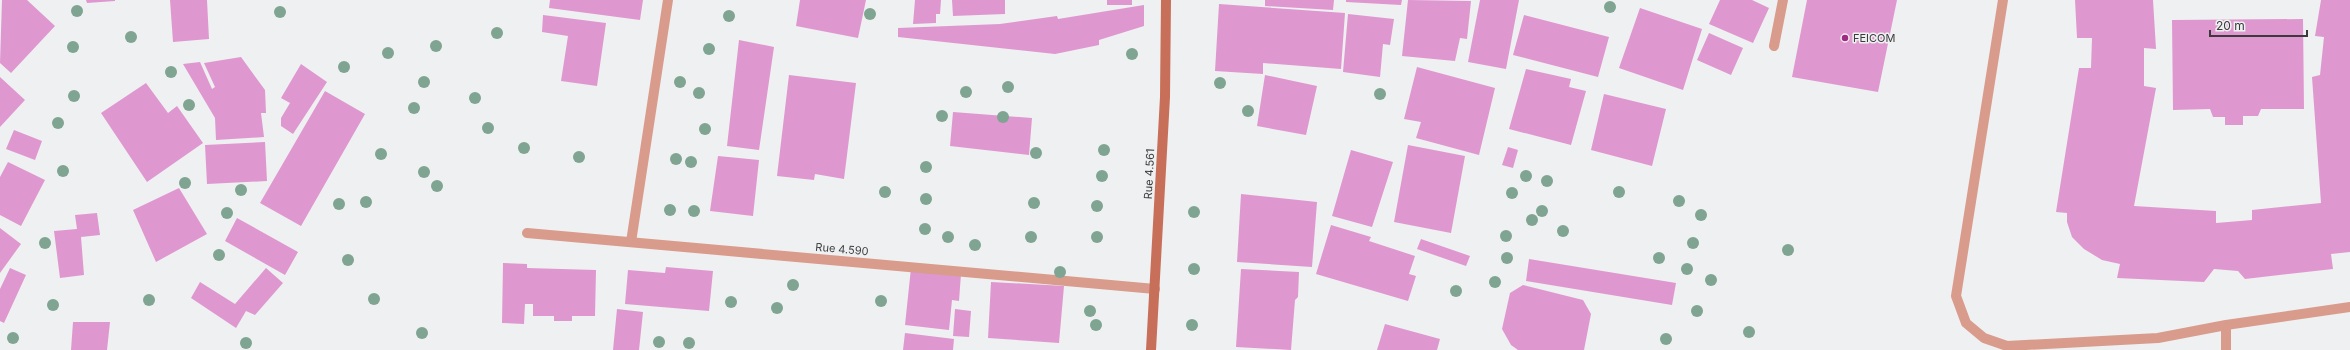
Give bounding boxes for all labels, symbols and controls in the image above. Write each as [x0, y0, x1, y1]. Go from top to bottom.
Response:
scale bar [2210, 12, 2307, 38]
text: 20 m [2216, 18, 2245, 33]
place label: FEICOM [1853, 31, 1895, 45]
marker: FEICOM [1840, 33, 1850, 43]
street label: Rue 4.561 [1141, 148, 1157, 200]
street label: Rue 4.590 [815, 240, 869, 258]

